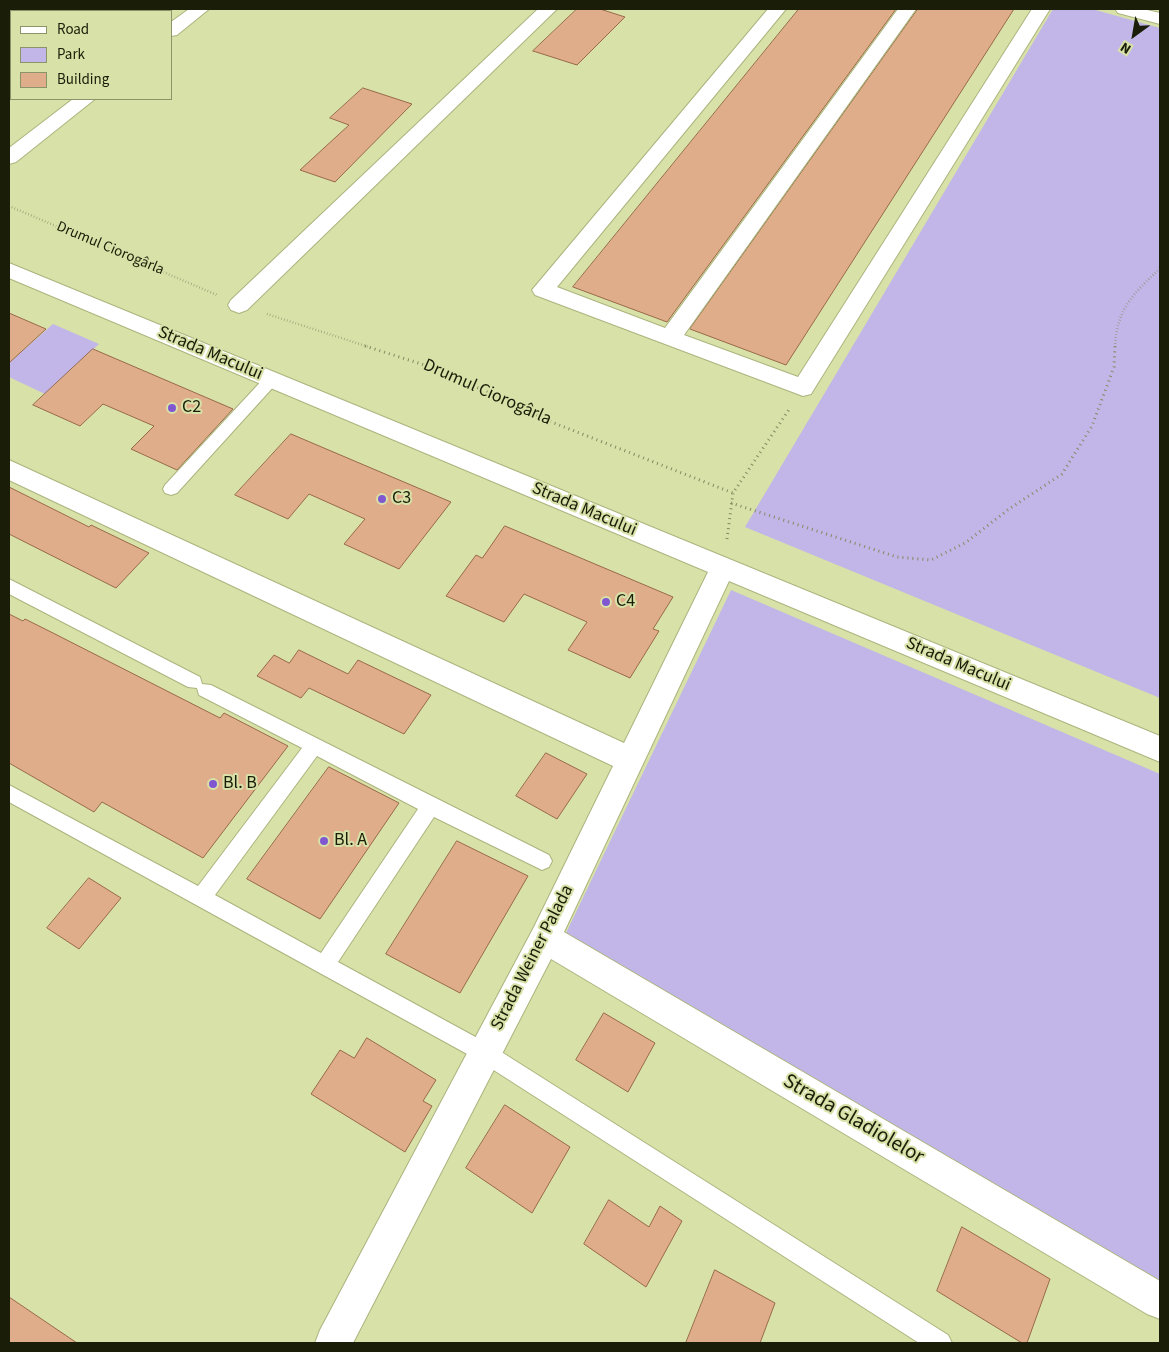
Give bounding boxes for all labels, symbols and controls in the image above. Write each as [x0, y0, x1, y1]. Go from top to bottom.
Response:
legend [10, 10, 172, 100]
north arrow [1109, 10, 1159, 60]
text: Road [57, 19, 89, 40]
text: N [1117, 37, 1135, 59]
text: Park [57, 44, 85, 65]
text: Building [57, 69, 109, 90]
street label: Drumul Ciorogârla [54, 218, 166, 280]
street label: Strada Macului [154, 322, 266, 386]
street label: Drumul Ciorogârla [420, 355, 554, 431]
place label: C2 [182, 397, 201, 419]
marker: C2 [166, 402, 178, 414]
street label: Strada Macului [528, 478, 640, 542]
place label: C3 [392, 488, 411, 510]
marker: C3 [376, 493, 388, 505]
place label: C4 [616, 591, 635, 613]
marker: C4 [600, 596, 612, 608]
street label: Strada Macului [902, 633, 1014, 697]
place label: Bl. B [223, 773, 257, 795]
marker: Bl. B [207, 778, 219, 790]
place label: Bl. A [334, 830, 367, 852]
marker: Bl. A [318, 835, 330, 847]
street label: Strada Weiner Palada [487, 882, 579, 1034]
street label: Strada Gladiolelor [778, 1069, 928, 1171]

